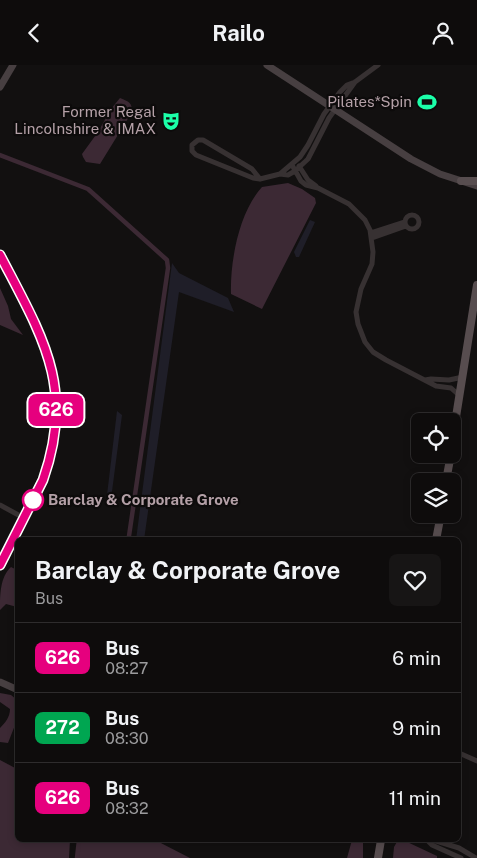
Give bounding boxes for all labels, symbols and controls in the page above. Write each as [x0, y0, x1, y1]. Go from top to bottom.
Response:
icon: back [20, 19, 48, 47]
icon: person [429, 19, 457, 47]
text: Railo [212, 20, 265, 46]
sports icon: Pilates*Spin [416, 91, 438, 113]
place label: Pilates*Spin [327, 93, 412, 110]
place label: Former Regal Lincolnshire & IMAX [14, 103, 156, 137]
theatre icon: Former Regal Lincolnshire & IMAX [160, 110, 182, 132]
line badge: 626 [27, 394, 85, 426]
text: 626 [38, 399, 74, 420]
map controls [411, 413, 461, 523]
button: locate [411, 413, 461, 463]
button: layers [411, 473, 461, 523]
marker: Barclay & Corporate Grove [22, 489, 44, 511]
place label: Barclay & Corporate Grove [48, 491, 239, 508]
button: heart [389, 554, 441, 606]
text: Barclay & Corporate Grove [35, 556, 340, 584]
text: Bus [35, 589, 63, 608]
text: Bus [105, 637, 140, 659]
text: 626 [45, 647, 80, 668]
text: 6 min [392, 647, 441, 669]
text: 08:27 [105, 659, 148, 678]
text: Bus [105, 707, 139, 729]
text: 272 [45, 717, 80, 738]
text: 9 min [392, 717, 441, 739]
text: 08:30 [105, 729, 148, 748]
text: Bus [105, 777, 140, 799]
text: 626 [45, 787, 80, 808]
text: 11 min [389, 787, 441, 809]
text: 08:32 [105, 799, 149, 818]

